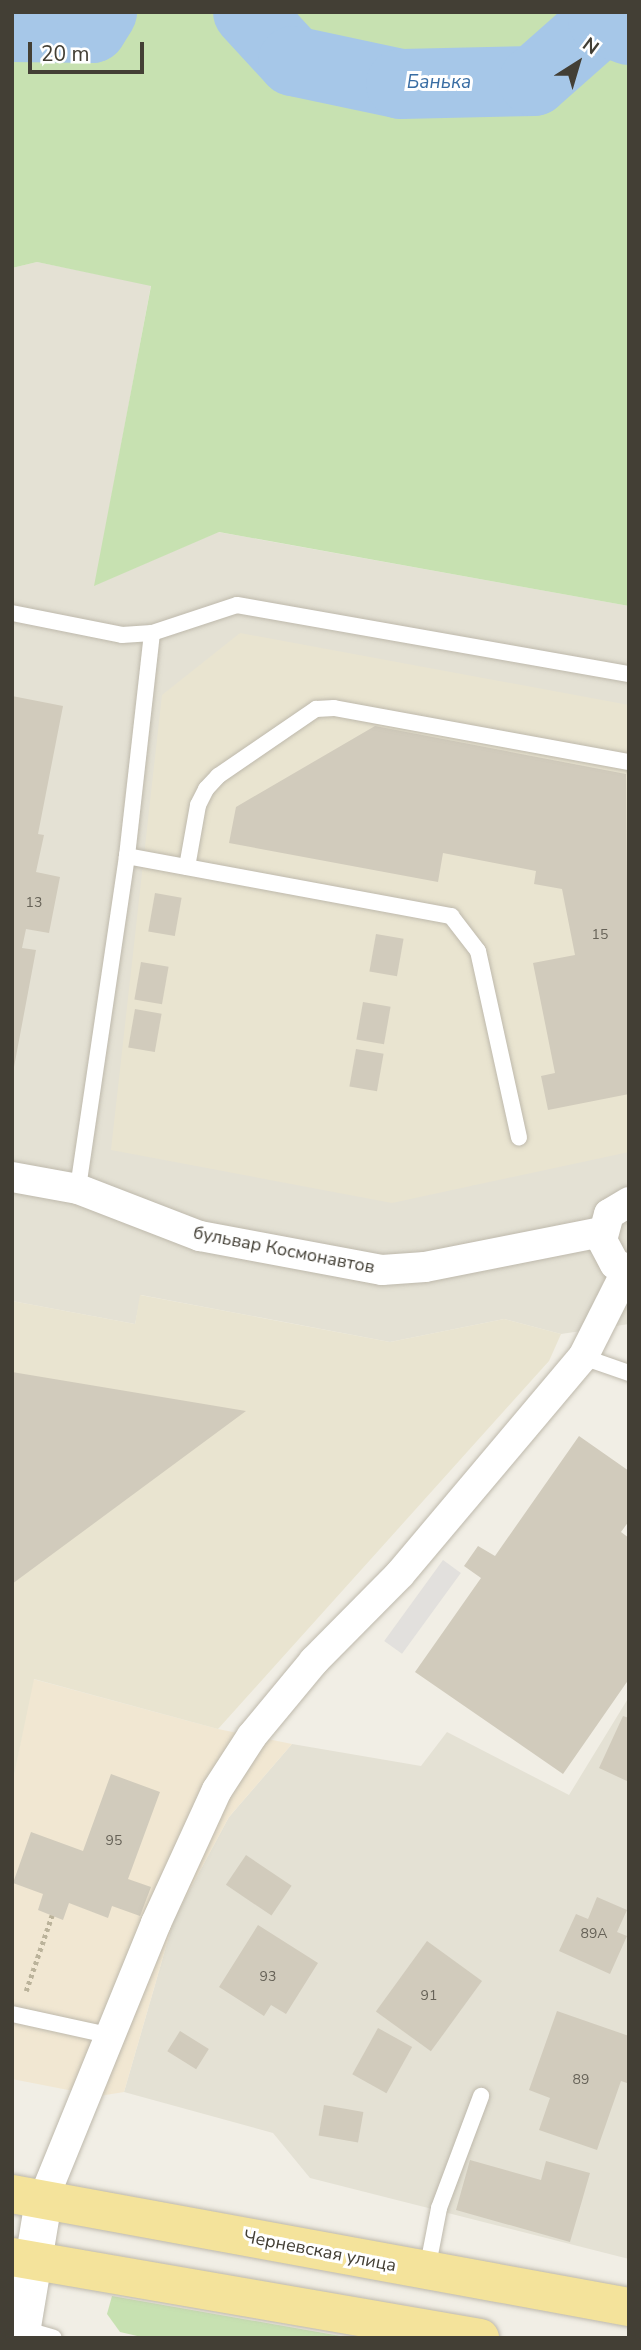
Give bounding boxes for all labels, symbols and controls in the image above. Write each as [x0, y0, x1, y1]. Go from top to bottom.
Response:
scale bar [32, 28, 147, 72]
north arrow [543, 28, 613, 98]
text: N [577, 32, 604, 61]
text: 20 m [41, 40, 90, 68]
water label: Банька [407, 72, 471, 94]
house number: 13 [26, 895, 42, 911]
house number: 15 [592, 927, 608, 943]
street label: бульвар Космонавтов [191, 1222, 377, 1278]
house number: 95 [106, 1833, 122, 1849]
house number: 89А [580, 1926, 608, 1942]
house number: 93 [260, 1969, 276, 1985]
house number: 91 [421, 1988, 437, 2004]
house number: 89 [573, 2072, 589, 2088]
street label: Черневская улица [242, 2226, 398, 2276]

